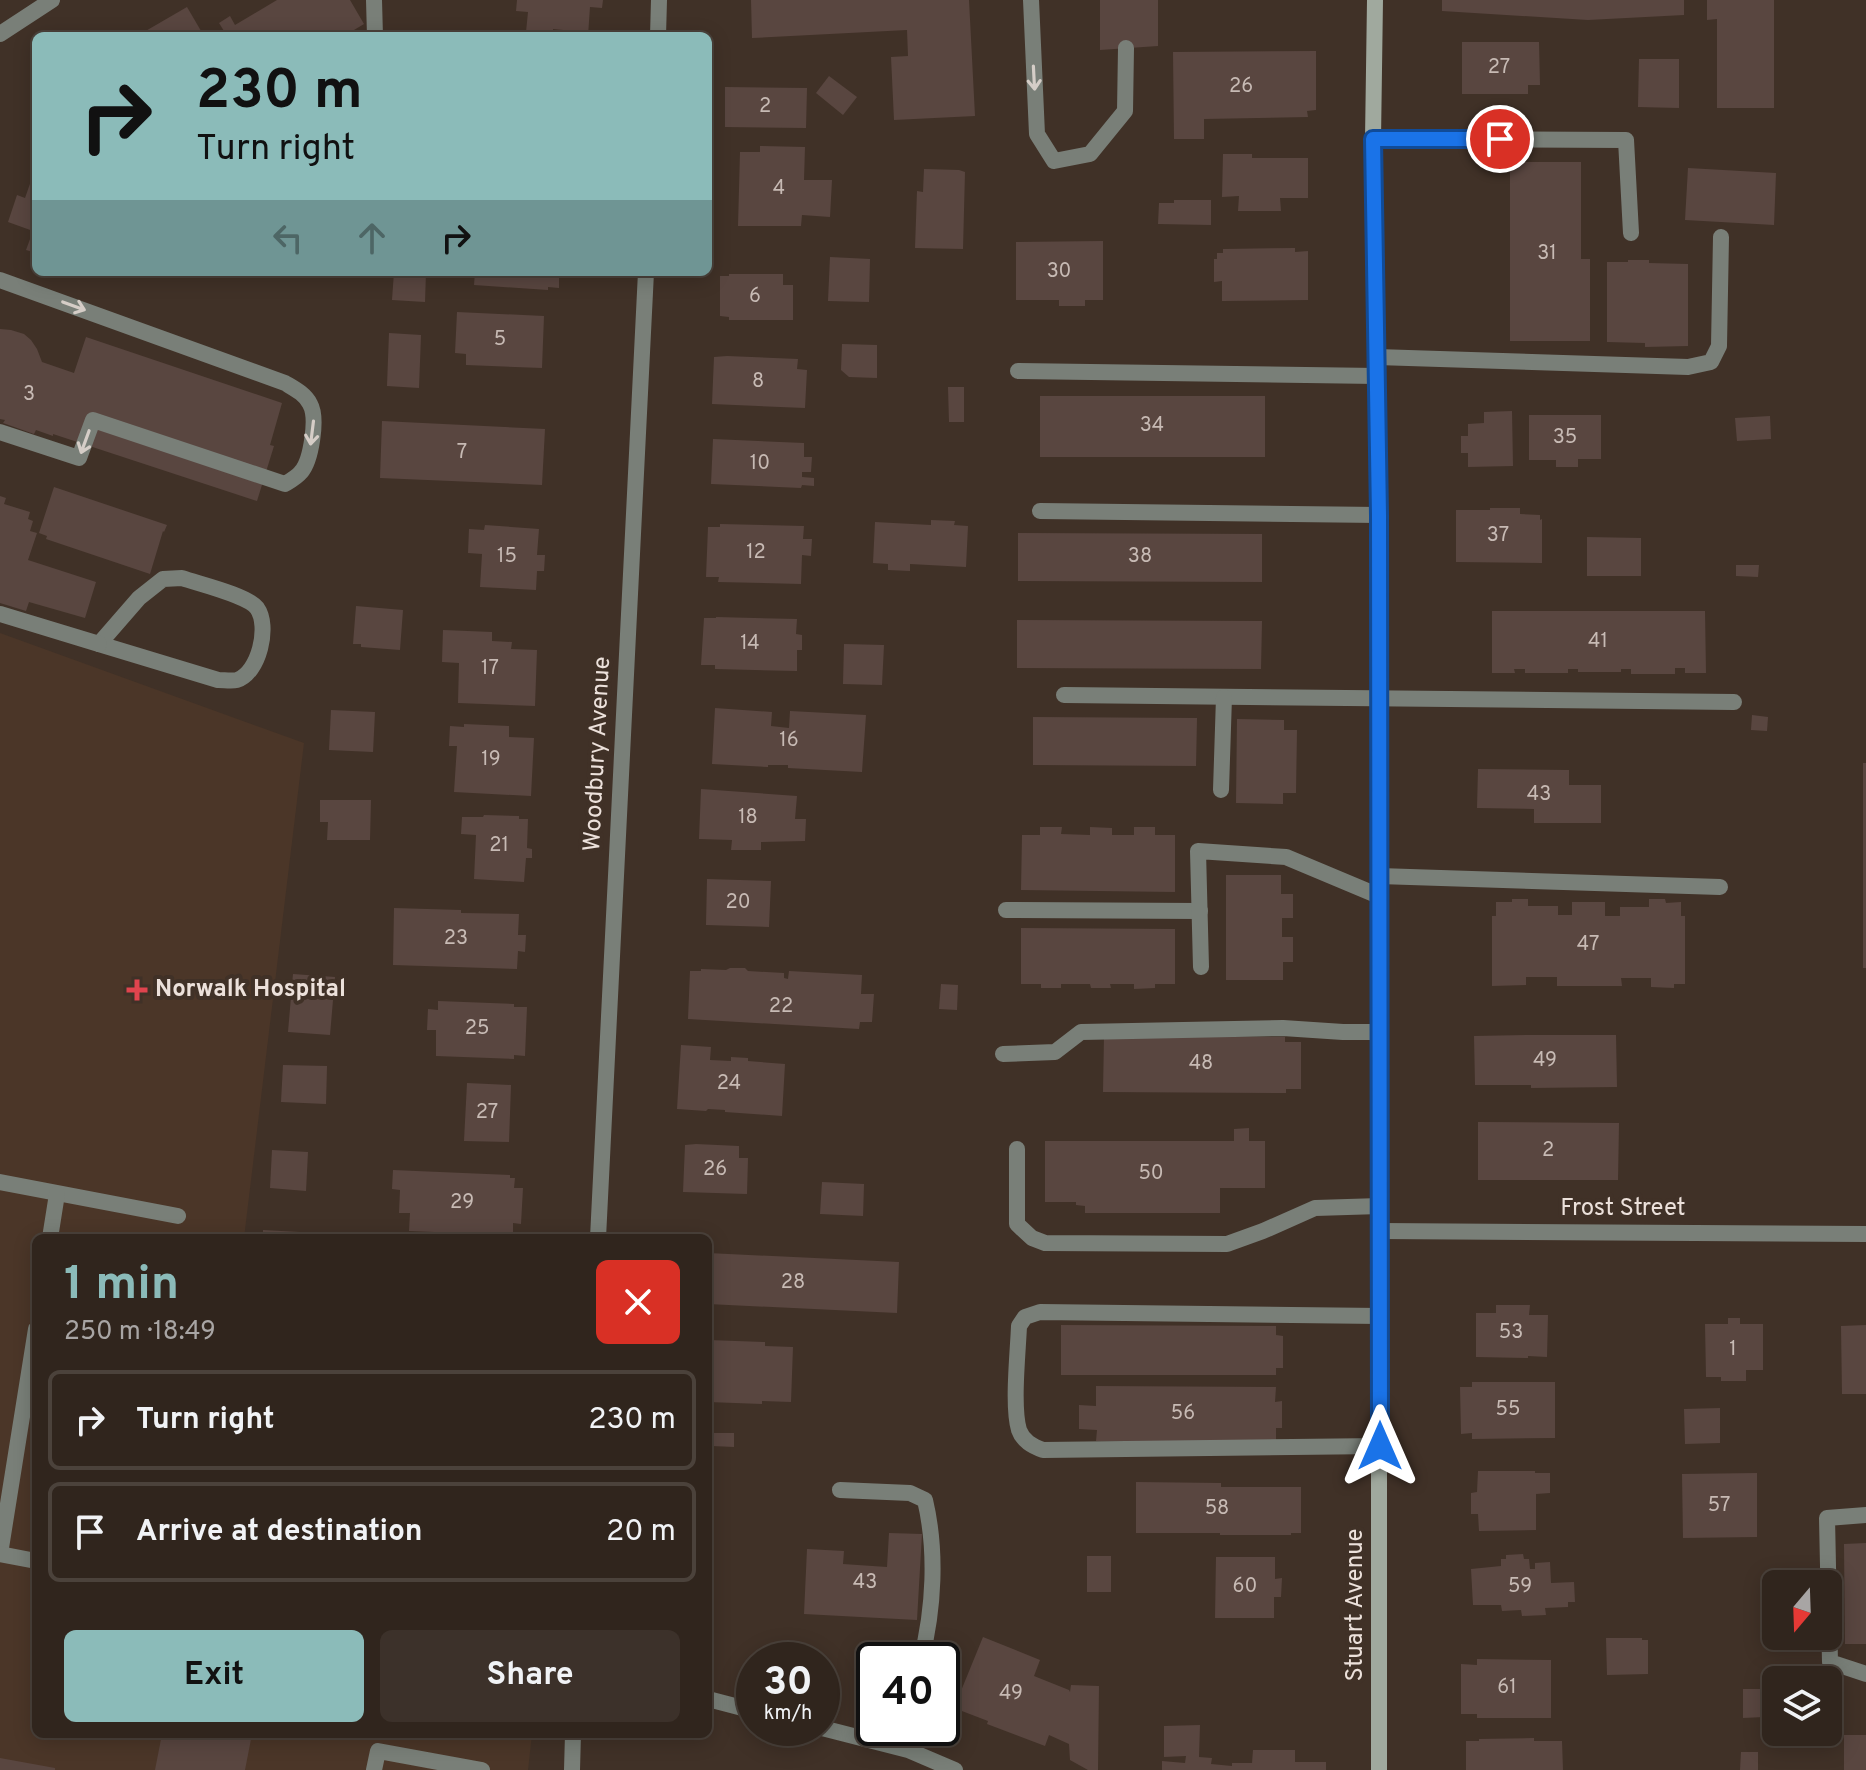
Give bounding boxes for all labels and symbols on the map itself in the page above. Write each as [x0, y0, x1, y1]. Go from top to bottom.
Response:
house number: 27 [1488, 55, 1510, 81]
one-way arrow [1027, 64, 1042, 91]
house number: 26 [1229, 74, 1253, 100]
house number: 2 [759, 94, 771, 120]
pin [1466, 105, 1534, 173]
house number: 4 [773, 176, 785, 202]
house number: 31 [1537, 241, 1557, 267]
house number: 30 [1047, 259, 1071, 285]
house number: 6 [749, 284, 761, 310]
one-way arrow [61, 300, 86, 314]
house number: 5 [494, 327, 506, 353]
house number: 8 [752, 369, 764, 395]
house number: 3 [23, 382, 35, 408]
house number: 34 [1140, 413, 1164, 439]
one-way arrow [304, 419, 319, 445]
house number: 35 [1553, 425, 1577, 451]
one-way arrow [77, 429, 91, 454]
house number: 7 [457, 440, 467, 466]
house number: 10 [750, 451, 770, 477]
house number: 37 [1487, 523, 1509, 549]
house number: 12 [746, 540, 766, 566]
house number: 15 [497, 544, 517, 570]
house number: 38 [1128, 544, 1152, 570]
house number: 41 [1588, 629, 1608, 655]
house number: 14 [740, 631, 760, 657]
house number: 17 [481, 656, 499, 682]
street label: Woodbury Avenue [578, 656, 618, 852]
house number: 16 [779, 728, 799, 754]
house number: 19 [481, 747, 501, 773]
house number: 43 [1527, 782, 1551, 808]
house number: 18 [738, 805, 758, 831]
house number: 21 [489, 833, 509, 859]
house number: 20 [725, 890, 751, 916]
house number: 23 [444, 926, 468, 952]
house number: 47 [1577, 932, 1599, 958]
place label: Norwalk Hospital [155, 975, 346, 1005]
marker: Norwalk Hospital [126, 979, 148, 1001]
house number: 22 [769, 994, 793, 1020]
house number: 25 [465, 1016, 489, 1042]
house number: 49 [1533, 1048, 1557, 1074]
house number: 48 [1189, 1051, 1213, 1077]
house number: 24 [717, 1071, 741, 1097]
house number: 27 [476, 1100, 498, 1126]
house number: 2 [1542, 1138, 1554, 1164]
house number: 26 [703, 1157, 727, 1183]
house number: 50 [1138, 1161, 1164, 1187]
house number: 29 [450, 1190, 474, 1216]
street label: Frost Street [1560, 1194, 1686, 1224]
house number: 28 [781, 1270, 805, 1296]
house number: 53 [1499, 1320, 1523, 1346]
house number: 1 [1729, 1337, 1737, 1363]
house number: 55 [1496, 1397, 1520, 1423]
house number: 56 [1171, 1401, 1195, 1427]
position arrow [1338, 1404, 1422, 1488]
house number: 57 [1708, 1493, 1730, 1519]
house number: 58 [1205, 1496, 1229, 1522]
street label: Stuart Avenue [1341, 1529, 1371, 1681]
house number: 43 [853, 1570, 877, 1596]
north arrow [1762, 1570, 1842, 1650]
house number: 60 [1233, 1574, 1257, 1600]
house number: 59 [1508, 1574, 1532, 1600]
speed limit sign: 40 [856, 1642, 960, 1746]
house number: 61 [1497, 1675, 1517, 1701]
house number: 49 [999, 1681, 1023, 1707]

